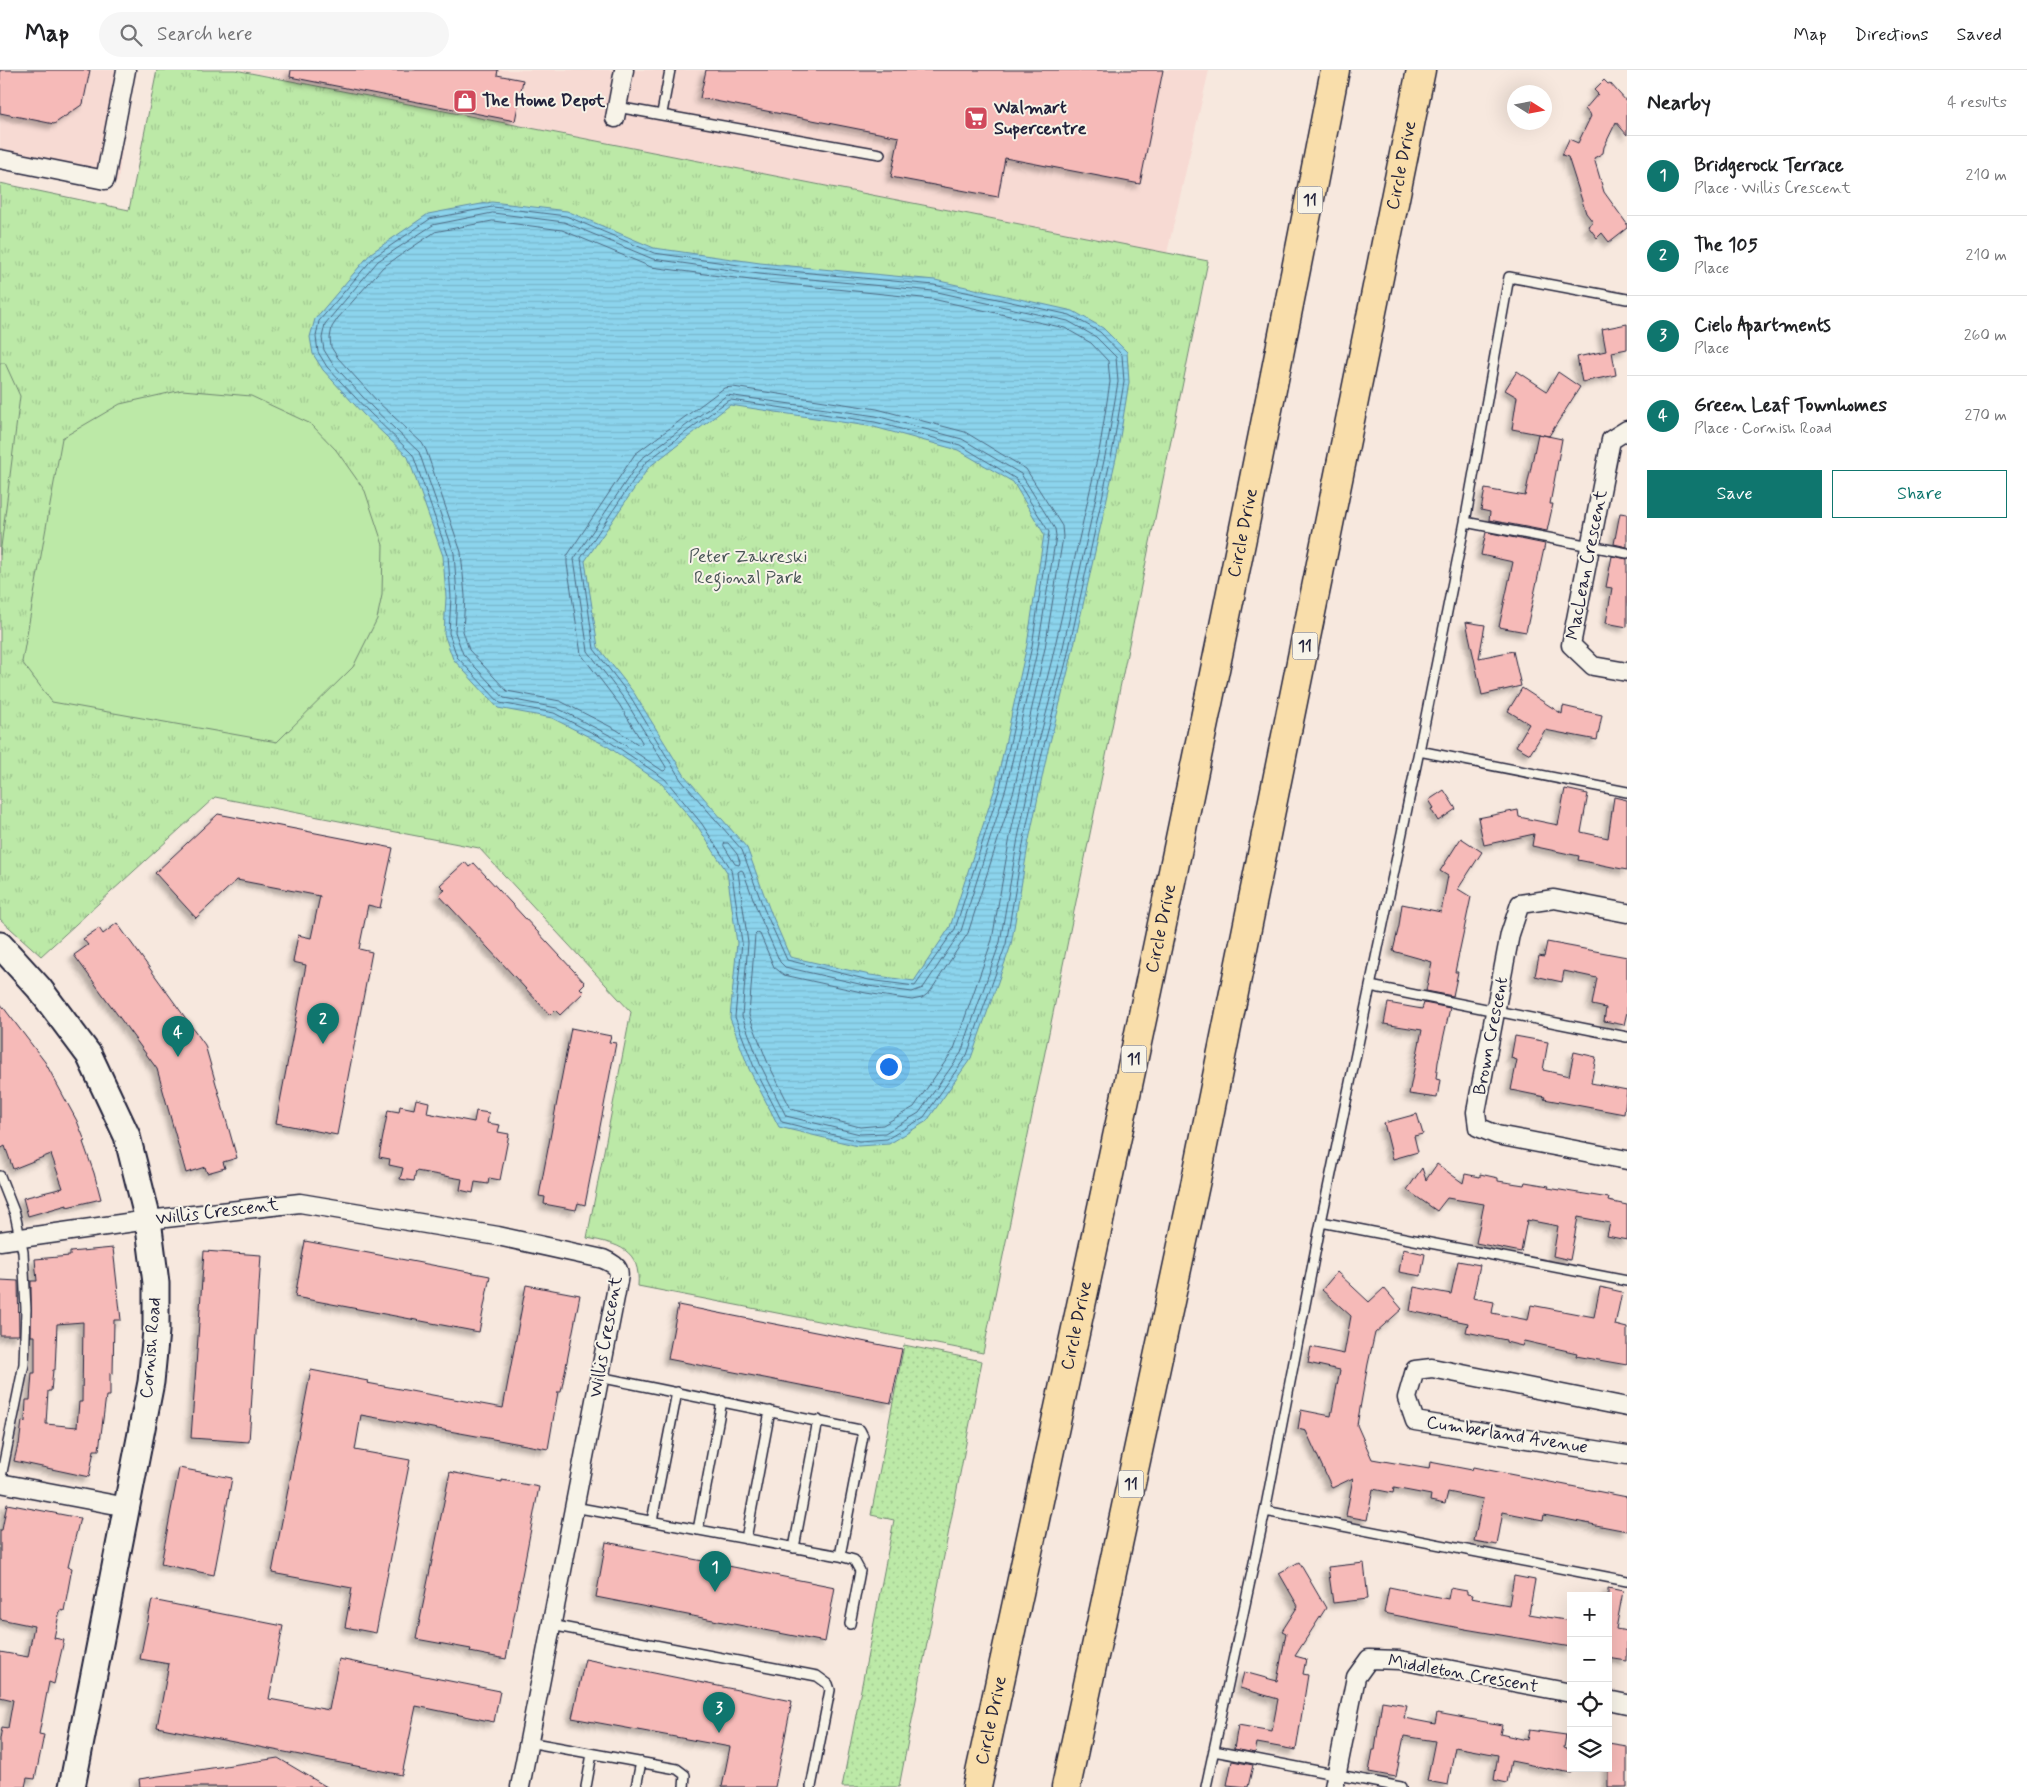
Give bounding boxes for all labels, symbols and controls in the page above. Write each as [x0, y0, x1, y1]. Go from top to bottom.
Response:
search box [99, 12, 449, 57]
text: Map [25, 19, 69, 50]
icon: search [117, 21, 145, 49]
text: Search here [157, 22, 253, 47]
text: Map [1794, 23, 1827, 47]
text: Directions [1855, 23, 1929, 47]
text: Saved [1957, 23, 2002, 47]
north arrow [1507, 85, 1552, 130]
shop icon: The Home Depot [452, 88, 478, 114]
place label: The Home Depot [482, 89, 606, 113]
text: Nearby [1647, 89, 1711, 117]
text: 4 results [1947, 92, 2007, 113]
place label: Walmart Supercentre [993, 96, 1086, 141]
supermarket icon: Walmart Supercentre [963, 105, 989, 131]
street label: Circle Drive [1381, 119, 1422, 212]
text: Bridgerock Terrace [1694, 153, 1844, 178]
text: 1 [1659, 165, 1667, 186]
text: 210 m [1966, 165, 2007, 186]
text: Place · Willis Crescent [1694, 178, 1851, 199]
road number: 11 [1298, 186, 1322, 214]
text: The 105 [1694, 233, 1758, 258]
text: 2 [1659, 245, 1667, 266]
text: 210 m [1966, 245, 2007, 266]
text: Place [1694, 258, 1729, 279]
text: Cielo Apartments [1694, 313, 1831, 338]
text: 3 [1659, 325, 1667, 346]
text: 260 m [1964, 325, 2007, 346]
text: Place [1694, 338, 1729, 359]
text: Green Leaf Townhomes [1694, 393, 1887, 418]
text: 4 [1658, 405, 1668, 426]
text: 270 m [1964, 405, 2007, 426]
text: Place · Cornish Road [1694, 418, 1832, 439]
button: Save [1647, 470, 1822, 518]
button: Share [1832, 470, 2007, 518]
street label: Circle Drive [1222, 486, 1264, 580]
street label: MacLean Crescent [1561, 488, 1613, 642]
park label: Peter Zakreski Regional Park [689, 545, 807, 592]
road number: 11 [1292, 632, 1318, 660]
street label: Circle Drive [1140, 882, 1182, 975]
street label: Brown Crescent [1468, 975, 1514, 1097]
pin: 2 [307, 1003, 339, 1044]
pin: 4 [162, 1016, 194, 1057]
road number: 11 [1122, 1046, 1146, 1072]
your location [876, 1054, 902, 1080]
street label: Willis Crescent [154, 1193, 280, 1231]
street label: Willis Crescent [583, 1274, 629, 1400]
street label: Circle Drive [1055, 1279, 1098, 1372]
street label: Cornish Road [135, 1296, 167, 1400]
street label: Cumberland Avenue [1425, 1410, 1589, 1460]
road number: 11 [1118, 1470, 1144, 1498]
pin: 1 [699, 1551, 731, 1592]
map controls [1567, 1592, 1612, 1772]
button: + [1567, 1592, 1612, 1637]
button: − [1567, 1637, 1612, 1682]
street label: Middleton Crescent [1386, 1649, 1540, 1699]
street label: Circle Drive [970, 1674, 1013, 1767]
button: locate [1567, 1682, 1612, 1727]
pin: 3 [703, 1692, 735, 1733]
button: layers [1567, 1727, 1612, 1772]

